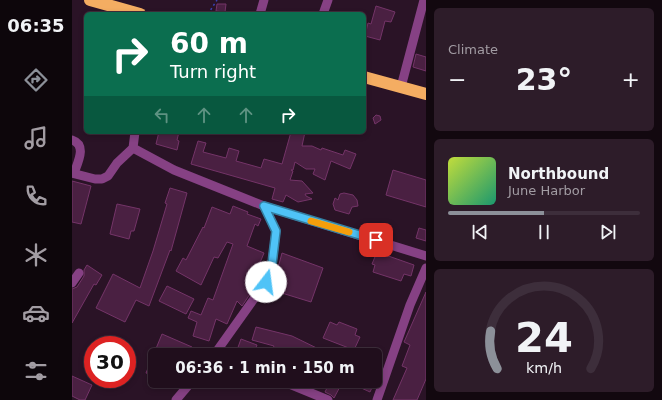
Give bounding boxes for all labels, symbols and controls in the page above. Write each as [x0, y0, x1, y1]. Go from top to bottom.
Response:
text: 06:35 [7, 15, 65, 36]
text: 60 m [170, 27, 248, 60]
icon: right [104, 28, 156, 80]
text: Climate [448, 42, 498, 57]
text: Turn right [170, 61, 256, 82]
text: 23° [516, 62, 572, 97]
icon: directions [22, 66, 50, 94]
text: − [448, 67, 466, 92]
text: + [622, 67, 640, 92]
icon: left [151, 104, 173, 126]
icon: ahead [193, 104, 215, 126]
icon: ahead [235, 104, 257, 126]
icon: right [277, 104, 299, 126]
icon: music [22, 124, 50, 152]
text: Northbound [508, 165, 609, 183]
icon: phone [22, 182, 50, 210]
text: June Harbor [508, 183, 585, 198]
icon: previous [469, 221, 491, 243]
icon: pause [533, 221, 555, 243]
icon: next [597, 221, 619, 243]
pin [359, 223, 393, 257]
icon: arrive [365, 229, 387, 251]
icon: climate [22, 241, 50, 269]
position arrow [245, 261, 287, 303]
icon: car [22, 299, 50, 327]
text: 24 [515, 312, 573, 361]
speed limit sign: 30 [84, 336, 136, 388]
icon: filters [22, 357, 50, 385]
text: 06:36 · 1 min · 150 m [175, 359, 355, 377]
text: km/h [526, 359, 562, 375]

